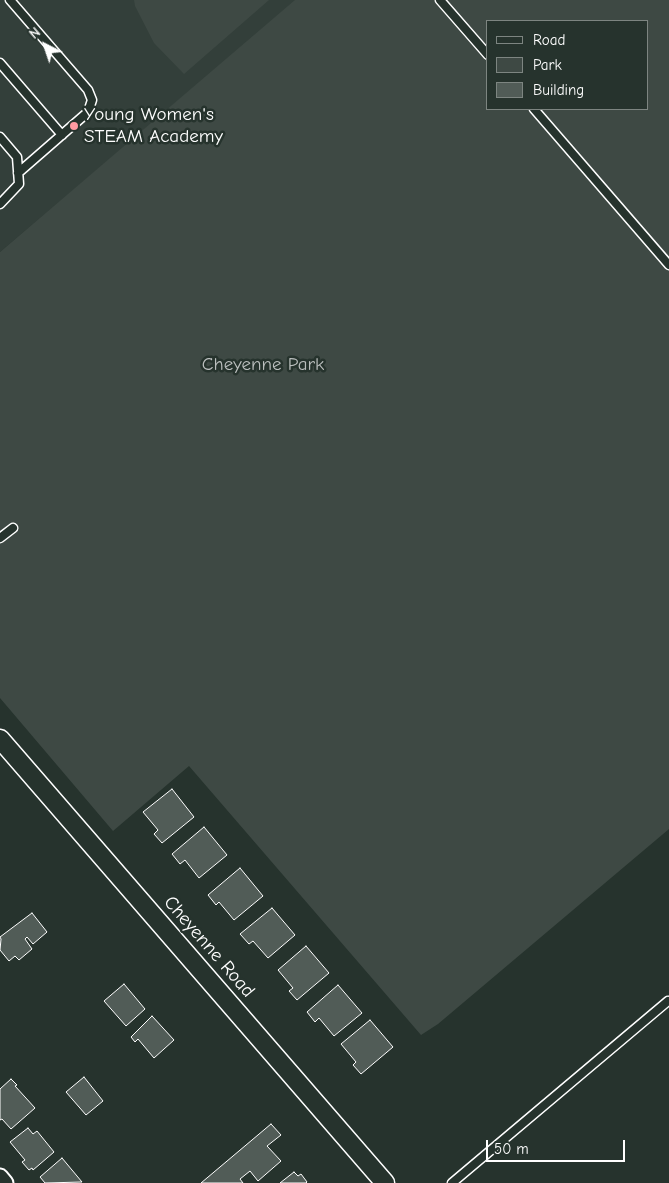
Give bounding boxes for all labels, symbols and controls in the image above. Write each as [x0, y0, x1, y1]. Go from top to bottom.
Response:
north arrow [20, 20, 70, 70]
legend [487, 20, 649, 110]
text: N [26, 24, 44, 43]
text: Road [533, 31, 565, 49]
text: Park [533, 56, 562, 74]
text: Building [533, 81, 584, 99]
place label: Young Women's STEAM Academy [84, 104, 223, 148]
marker: Young Women's STEAM Academy [68, 120, 80, 132]
park label: Cheyenne Park [202, 354, 324, 376]
street label: Cheyenne Road [159, 892, 259, 1002]
scale bar [489, 1130, 628, 1162]
text: 50 m [494, 1140, 529, 1158]

